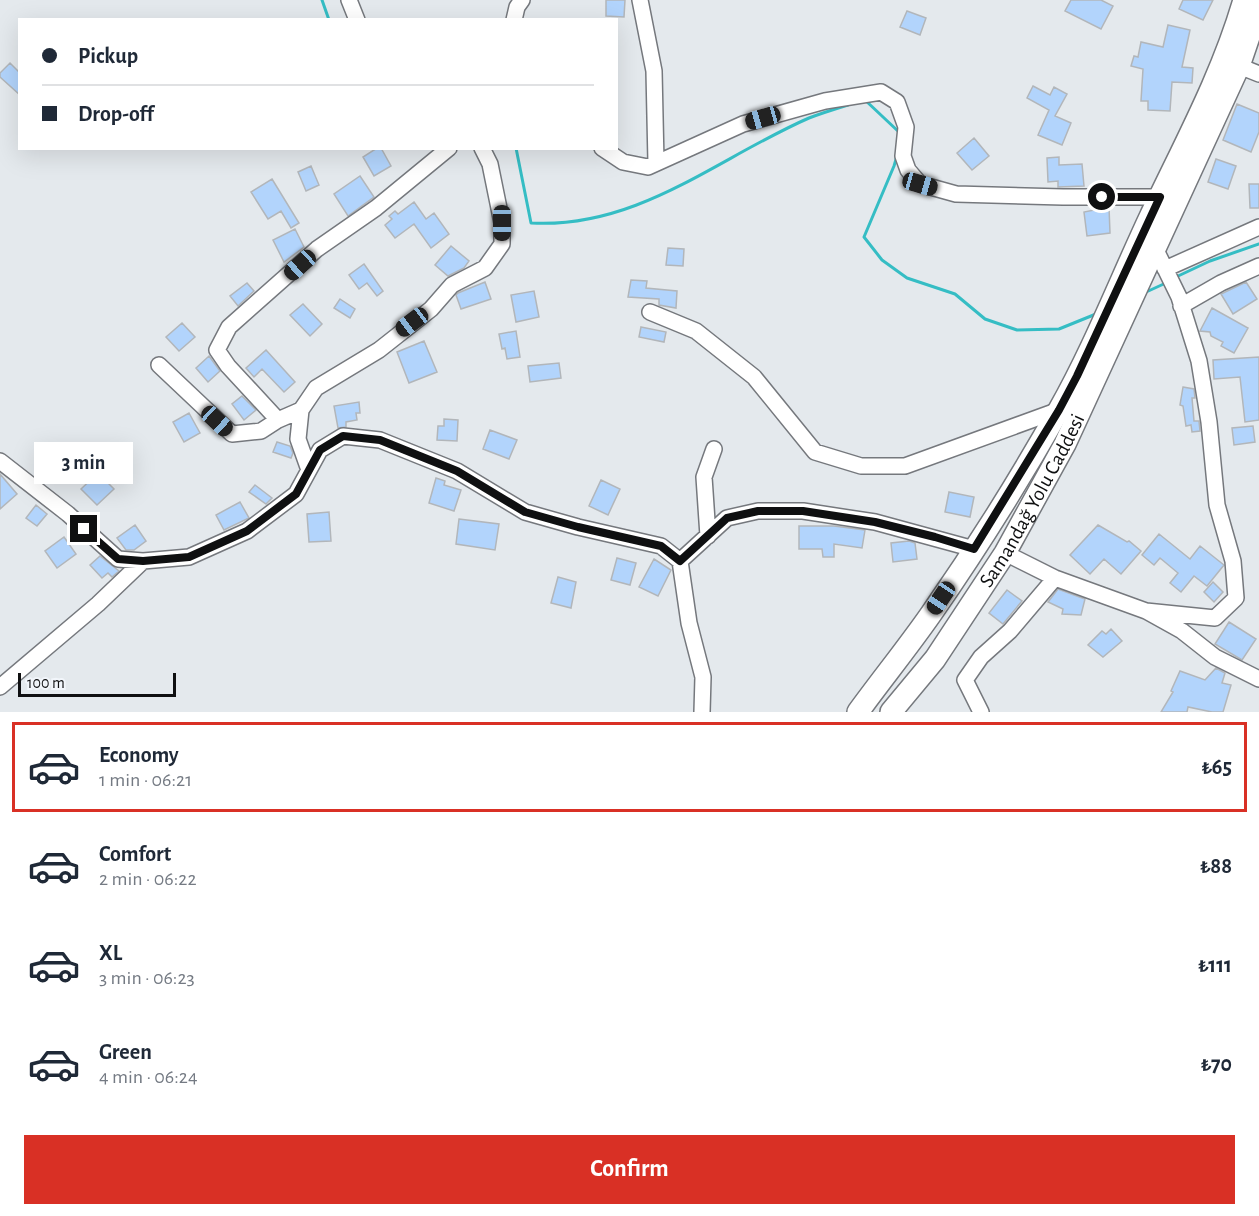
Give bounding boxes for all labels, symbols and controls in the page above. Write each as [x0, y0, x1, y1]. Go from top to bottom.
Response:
text: Pickup [78, 45, 138, 67]
text: Drop-off [78, 103, 154, 125]
car [743, 104, 783, 132]
car [900, 170, 940, 198]
route start [1088, 183, 1115, 210]
car [493, 205, 511, 241]
car [281, 246, 319, 284]
car [392, 304, 432, 340]
car [198, 402, 236, 440]
street label: Samandağ Yolu Caddesi [976, 411, 1088, 591]
callout: 3 min [34, 442, 134, 484]
text: 3 min [62, 453, 105, 473]
route end [70, 515, 97, 542]
car [923, 578, 959, 618]
scale bar [18, 670, 176, 698]
text: 100 m [27, 675, 65, 691]
icon: car [27, 740, 81, 794]
text: Economy [99, 744, 179, 766]
text: ₺65 [1202, 756, 1232, 778]
text: 1 min · 06:21 [99, 770, 192, 790]
icon: car [27, 839, 81, 893]
text: Comfort [99, 843, 171, 865]
text: ₺88 [1200, 855, 1232, 877]
text: 2 min · 06:22 [99, 869, 196, 889]
icon: car [27, 938, 81, 992]
text: XL [99, 942, 122, 964]
text: ₺111 [1198, 954, 1232, 976]
text: 3 min · 06:23 [99, 968, 195, 988]
icon: car [27, 1037, 81, 1091]
text: Green [99, 1041, 152, 1063]
text: ₺70 [1201, 1053, 1232, 1075]
text: 4 min · 06:24 [99, 1067, 198, 1087]
button: Confirm [24, 1135, 1235, 1204]

